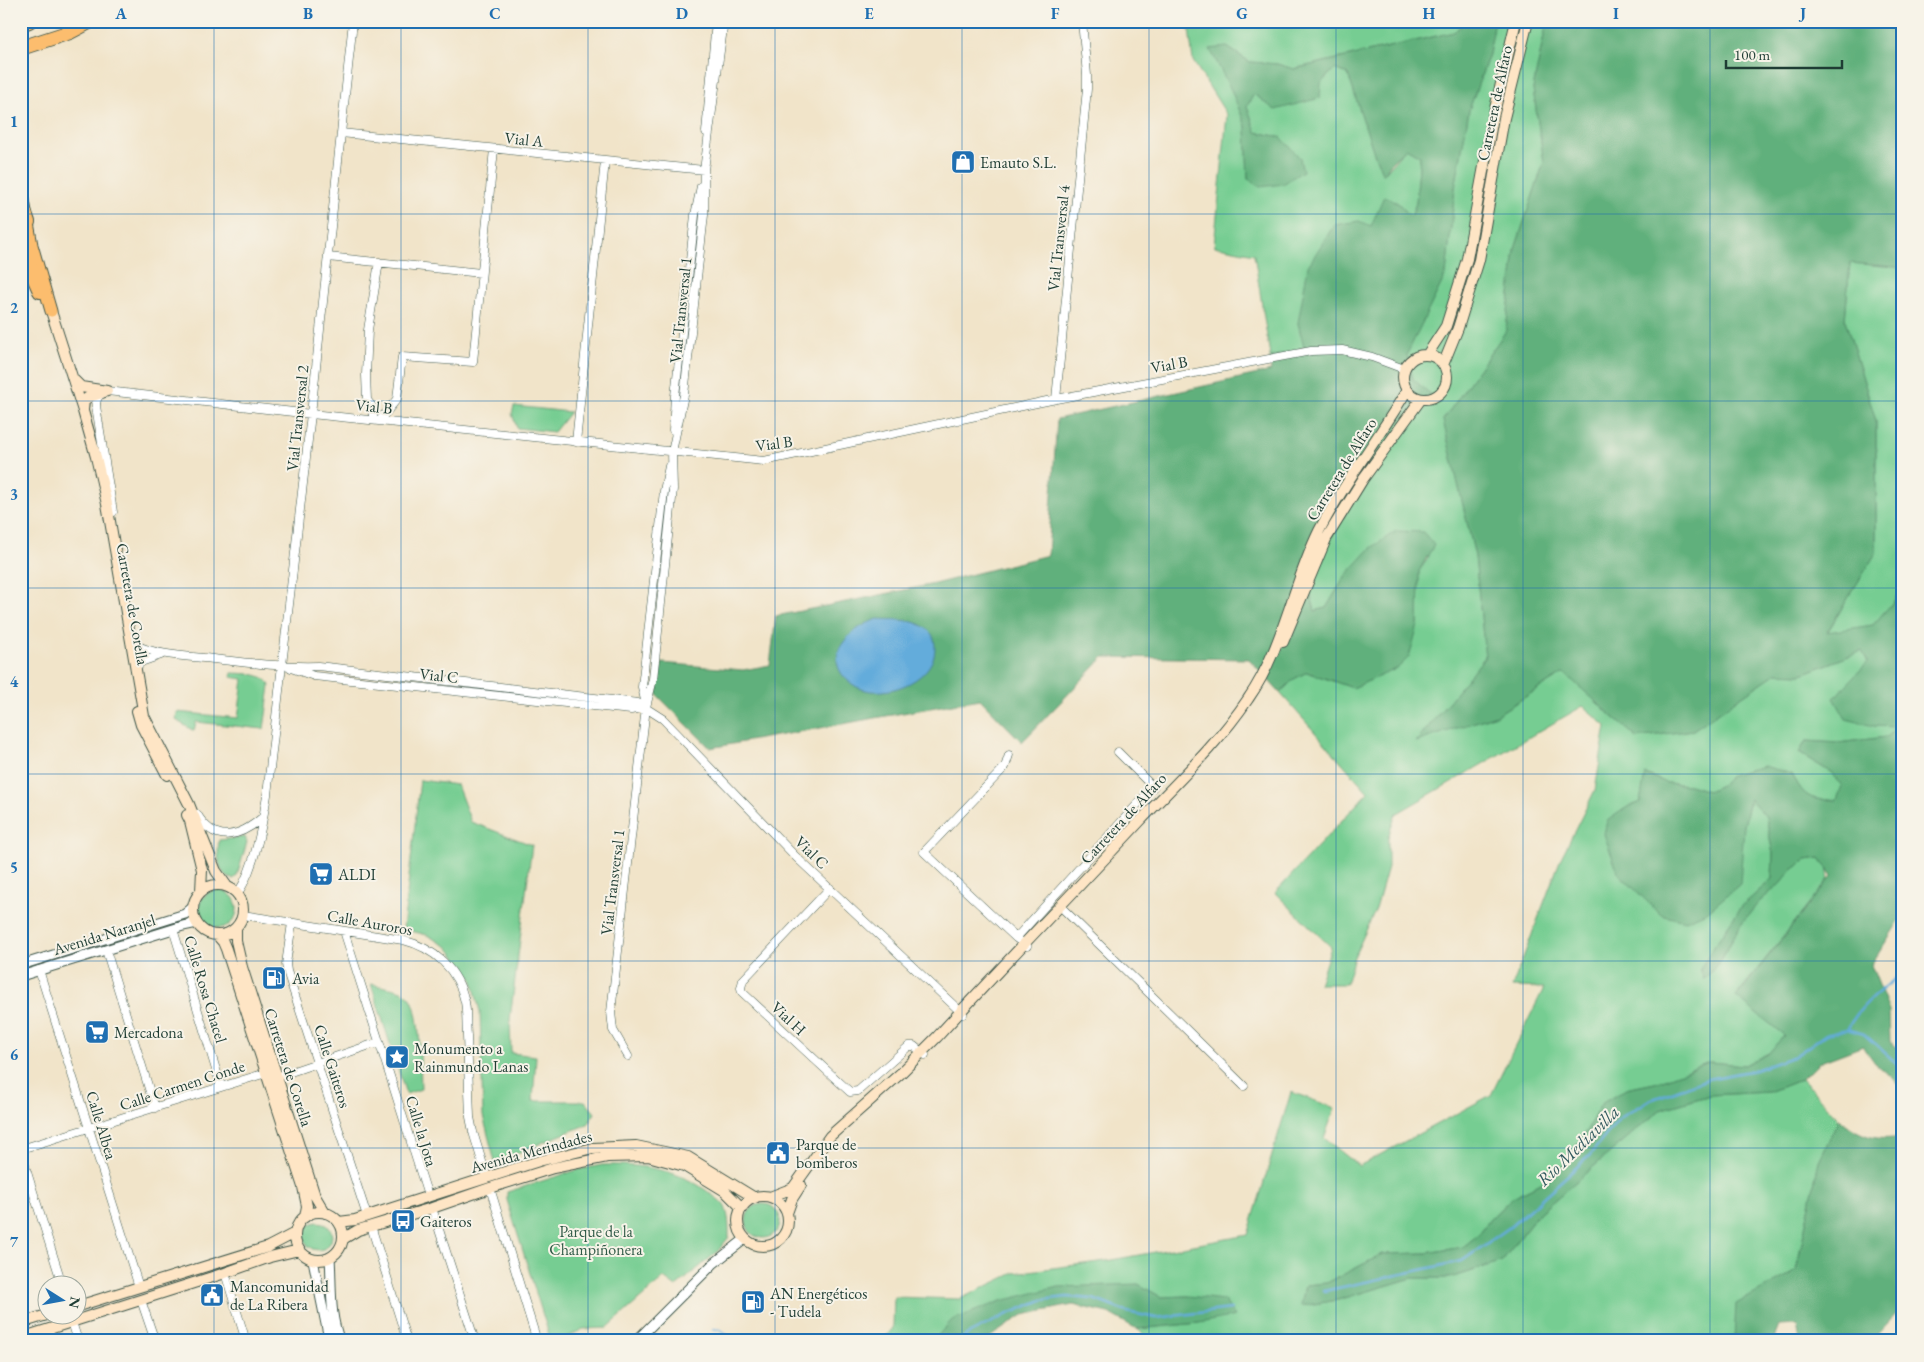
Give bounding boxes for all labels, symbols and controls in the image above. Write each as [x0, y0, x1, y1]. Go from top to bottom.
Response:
text: A [114, 3, 127, 24]
text: B [303, 3, 313, 24]
text: C [489, 3, 501, 24]
text: D [676, 3, 688, 24]
text: E [864, 3, 874, 24]
text: F [1051, 3, 1060, 24]
text: G [1236, 3, 1248, 24]
text: H [1423, 3, 1436, 24]
text: I [1613, 3, 1619, 24]
text: J [1798, 3, 1806, 24]
scale bar [1726, 38, 1843, 70]
street label: Carretera de Alfaro [1472, 43, 1517, 163]
text: 100 m [1734, 45, 1771, 64]
text: 1 [10, 111, 18, 132]
street label: Vial A [504, 127, 545, 152]
shop icon: Emauto S.L. [950, 149, 976, 175]
place label: Emauto S.L. [980, 152, 1057, 173]
street label: Vial Transversal 4 [1042, 184, 1075, 292]
street label: Vial Transversal 1 [664, 256, 697, 364]
text: 2 [10, 297, 19, 318]
street label: Vial B [1149, 351, 1189, 378]
street label: Vial Transversal 2 [281, 364, 314, 472]
street label: Vial B [354, 394, 394, 419]
street label: Carretera de Alfaro [1301, 414, 1382, 525]
street label: Vial B [754, 431, 794, 456]
text: 3 [10, 484, 18, 505]
street label: Carretera de Corella [111, 542, 154, 667]
street label: Vial C [418, 663, 460, 688]
text: 4 [10, 671, 19, 692]
street label: Carretera de Alfaro [1076, 768, 1171, 869]
street label: Vial Transversal 1 [596, 828, 629, 936]
street label: Vial C [790, 831, 833, 874]
text: 5 [10, 857, 18, 878]
supermarket icon: ALDI [308, 861, 334, 887]
place label: ALDI [337, 864, 376, 885]
street label: Calle Auroros [326, 905, 414, 940]
street label: Avenida Naranjel [50, 909, 158, 960]
street label: Calle Rosa Chacel [179, 933, 232, 1046]
fuel station icon: Avia [261, 965, 287, 991]
place label: Avia [291, 968, 320, 989]
street label: Vial H [767, 997, 811, 1040]
street label: Carretera de Corella [259, 1005, 318, 1130]
supermarket icon: Mercadona [84, 1019, 110, 1045]
place label: Mercadona [114, 1022, 184, 1043]
street label: Calle Gaiteros [309, 1022, 356, 1111]
place label: Monumento a Rainmundo Lanas [414, 1038, 528, 1077]
text: 6 [10, 1044, 19, 1065]
place icon: Monumento a Rainmundo Lanas [384, 1044, 410, 1070]
street label: Calle Carmen Conde [117, 1055, 247, 1116]
street label: Calle Albea [81, 1088, 122, 1163]
street label: Calle la Jota [401, 1093, 442, 1170]
water label: Rio Mediavilla [1531, 1100, 1624, 1191]
street label: Avenida Merindades [467, 1125, 594, 1178]
place label: Parque de bomberos [796, 1134, 858, 1173]
public building icon: Parque de bomberos [765, 1140, 791, 1166]
bus stop icon: Gaiteros [390, 1208, 416, 1234]
place label: Gaiteros [420, 1211, 472, 1232]
park label: Parque de la Champiñonera [549, 1221, 643, 1260]
text: 7 [10, 1231, 19, 1252]
north arrow [38, 1274, 88, 1324]
place label: Mancomunidad de La Ribera [230, 1276, 330, 1315]
public building icon: Mancomunidad de La Ribera [199, 1282, 225, 1308]
place label: AN Energéticos - Tudela [769, 1283, 867, 1322]
fuel station icon: AN Energéticos - Tudela [740, 1289, 766, 1315]
text: N [65, 1295, 85, 1310]

